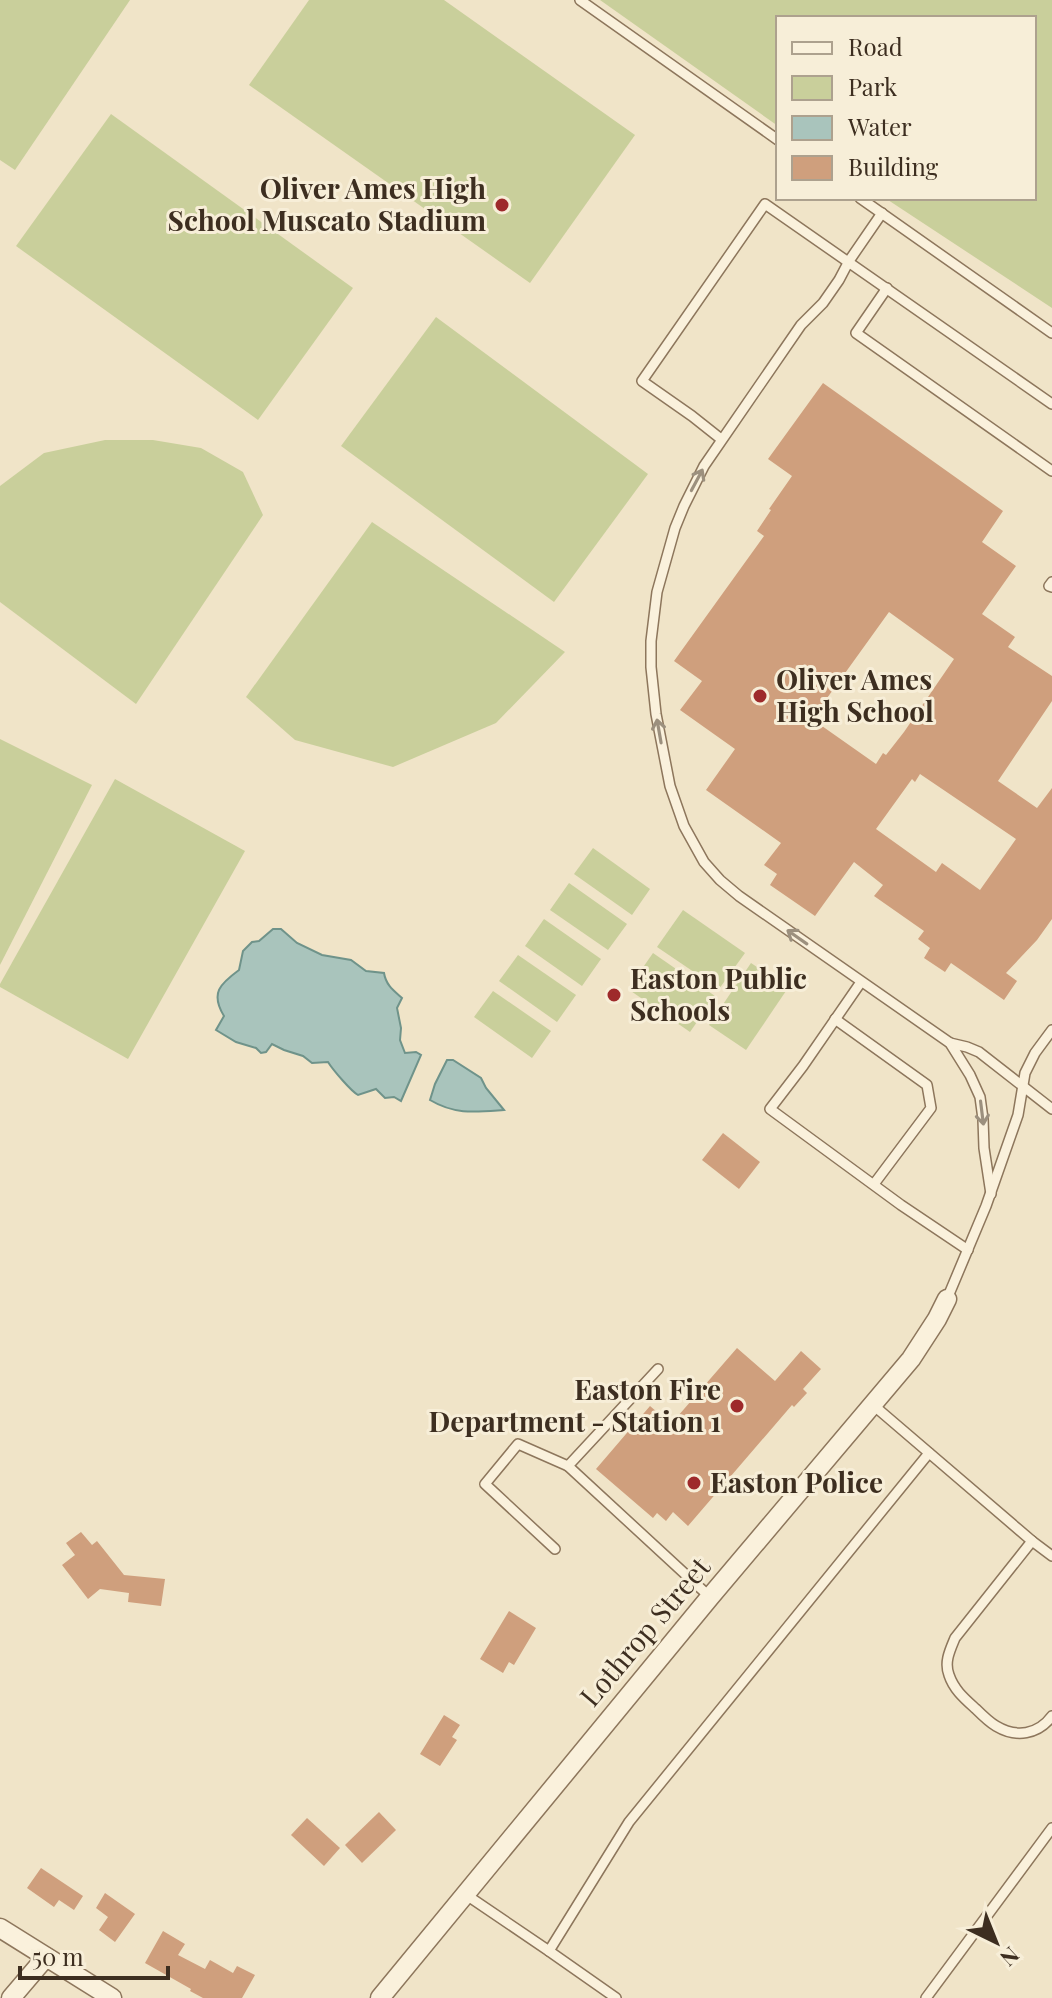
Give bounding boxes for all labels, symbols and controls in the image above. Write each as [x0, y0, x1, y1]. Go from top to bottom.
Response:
legend [776, 16, 1036, 200]
text: Road [848, 30, 903, 62]
text: Park [848, 70, 898, 102]
text: Water [847, 110, 912, 142]
text: Building [848, 150, 939, 182]
place label: Oliver Ames High School Muscato Stadium [168, 169, 486, 238]
marker: Oliver Ames High School Muscato Stadium [493, 196, 511, 214]
one-way arrow [690, 468, 705, 492]
place label: Oliver Ames High School [776, 660, 934, 729]
marker: Oliver Ames High School [751, 687, 769, 705]
one-way arrow [650, 719, 665, 744]
one-way arrow [787, 929, 809, 945]
place label: Easton Public Schools [630, 959, 807, 1028]
marker: Easton Public Schools [605, 986, 623, 1004]
one-way arrow [974, 1099, 989, 1126]
place label: Easton Fire Department - Station 1 [429, 1370, 721, 1439]
marker: Easton Fire Department - Station 1 [728, 1397, 746, 1415]
place label: Easton Police [710, 1463, 883, 1500]
marker: Easton Police [685, 1474, 703, 1492]
street label: Lothrop Street [571, 1548, 718, 1713]
north arrow [956, 1902, 1036, 1982]
scale bar [20, 1930, 168, 1980]
text: 50 m [32, 1940, 84, 1972]
text: N [994, 1941, 1026, 1974]

